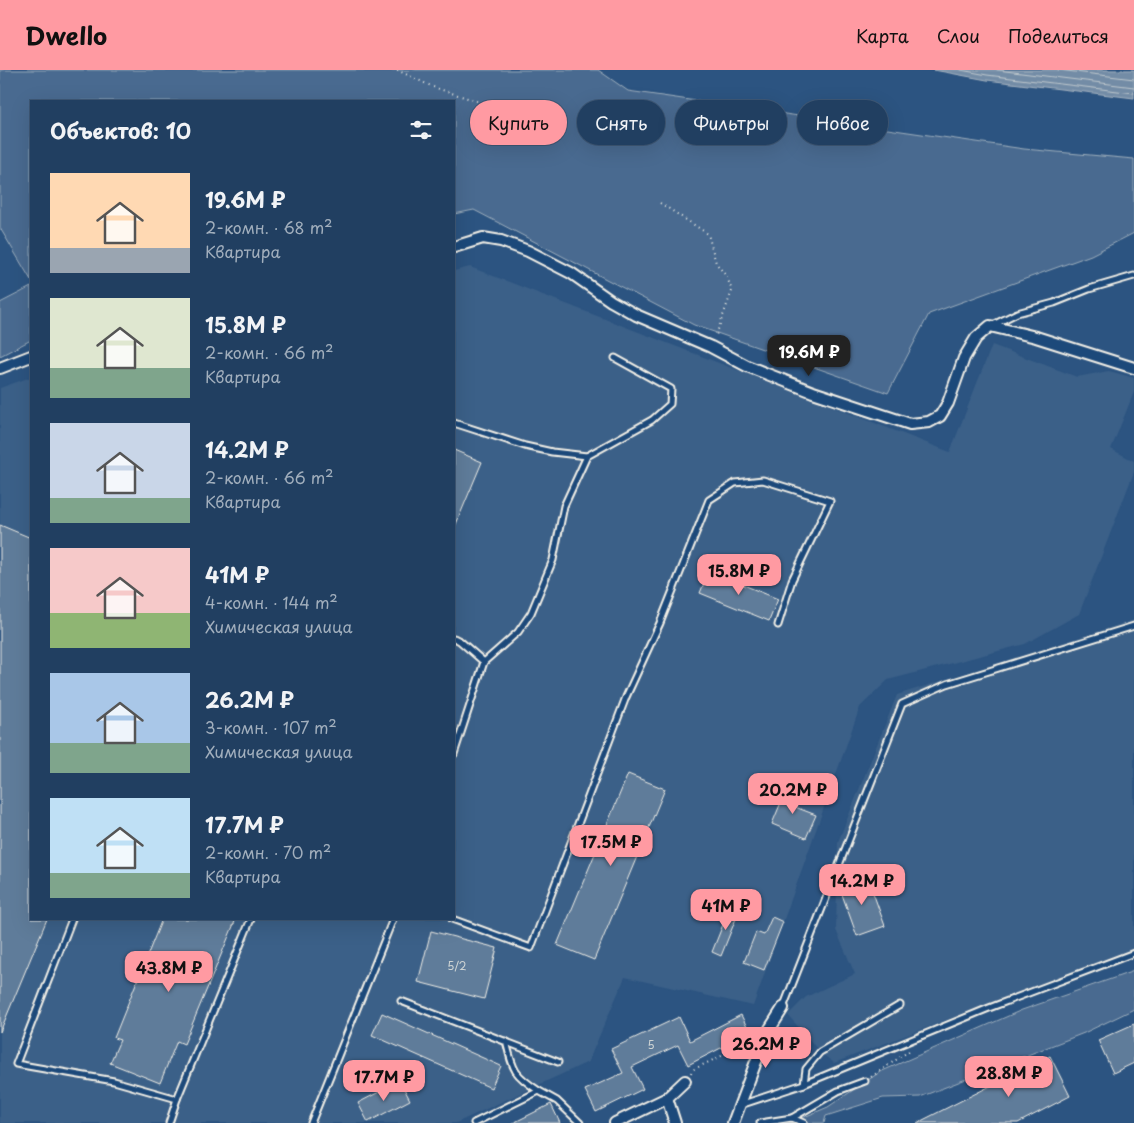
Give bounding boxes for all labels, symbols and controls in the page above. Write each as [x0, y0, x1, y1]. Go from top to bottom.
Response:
text: Dwello [25, 17, 107, 53]
text: Карта [856, 22, 909, 49]
text: Слои [937, 22, 980, 49]
text: Поделиться [1008, 22, 1109, 49]
chip: Купить [470, 100, 567, 145]
chip: Снять [577, 100, 665, 145]
chip: Фильтры [675, 100, 787, 145]
chip: Новое [797, 100, 888, 145]
text: Объектов: 10 [50, 114, 191, 146]
icon: filters [407, 116, 435, 144]
text: 19.6M ₽ [205, 183, 285, 215]
icon: home [90, 193, 150, 253]
text: 2-комн. · 68 m² [205, 215, 332, 239]
text: Квартира [205, 239, 280, 263]
text: 15.8M ₽ [205, 308, 286, 340]
icon: home [90, 318, 150, 378]
pin: 19.6M ₽ [763, 334, 855, 377]
text: 19.6M ₽ [778, 339, 840, 363]
text: 2-комн. · 66 m² [205, 340, 334, 364]
text: Квартира [205, 364, 280, 388]
text: 14.2M ₽ [205, 433, 289, 465]
icon: home [90, 443, 150, 503]
text: 2-комн. · 66 m² [205, 465, 334, 489]
text: Квартира [205, 489, 280, 513]
pin: 15.8M ₽ [693, 554, 785, 596]
text: 41M ₽ [205, 558, 269, 590]
text: 15.8M ₽ [708, 558, 770, 582]
icon: home [90, 568, 150, 628]
text: 4-комн. · 144 m² [205, 590, 338, 614]
text: Химическая улица [205, 614, 353, 638]
text: 26.2M ₽ [205, 683, 294, 715]
icon: home [90, 693, 150, 753]
text: 3-комн. · 107 m² [205, 715, 337, 739]
text: Химическая улица [205, 739, 353, 763]
pin: 20.2M ₽ [747, 772, 839, 815]
text: 20.2M ₽ [759, 777, 827, 801]
text: 17.7M ₽ [205, 808, 284, 840]
icon: home [90, 818, 150, 878]
pin: 17.5M ₽ [565, 824, 657, 867]
text: 17.5M ₽ [581, 829, 641, 853]
text: 2-комн. · 70 m² [205, 840, 331, 864]
text: Квартира [205, 864, 280, 888]
pin: 14.2M ₽ [816, 864, 908, 906]
text: 14.2M ₽ [830, 868, 894, 892]
pin: 41M ₽ [691, 888, 761, 931]
text: 41M ₽ [702, 893, 750, 917]
pin: 43.8M ₽ [123, 950, 215, 993]
text: 43.8M ₽ [136, 955, 202, 979]
house number: 5/2 [447, 957, 467, 974]
pin: 26.2M ₽ [720, 1026, 812, 1069]
text: 26.2M ₽ [732, 1031, 800, 1055]
house number: 5 [647, 1036, 655, 1053]
pin: 28.8M ₽ [963, 1056, 1055, 1098]
pin: 17.7M ₽ [338, 1060, 430, 1102]
text: 28.8M ₽ [976, 1060, 1042, 1084]
text: 17.7M ₽ [354, 1064, 414, 1088]

